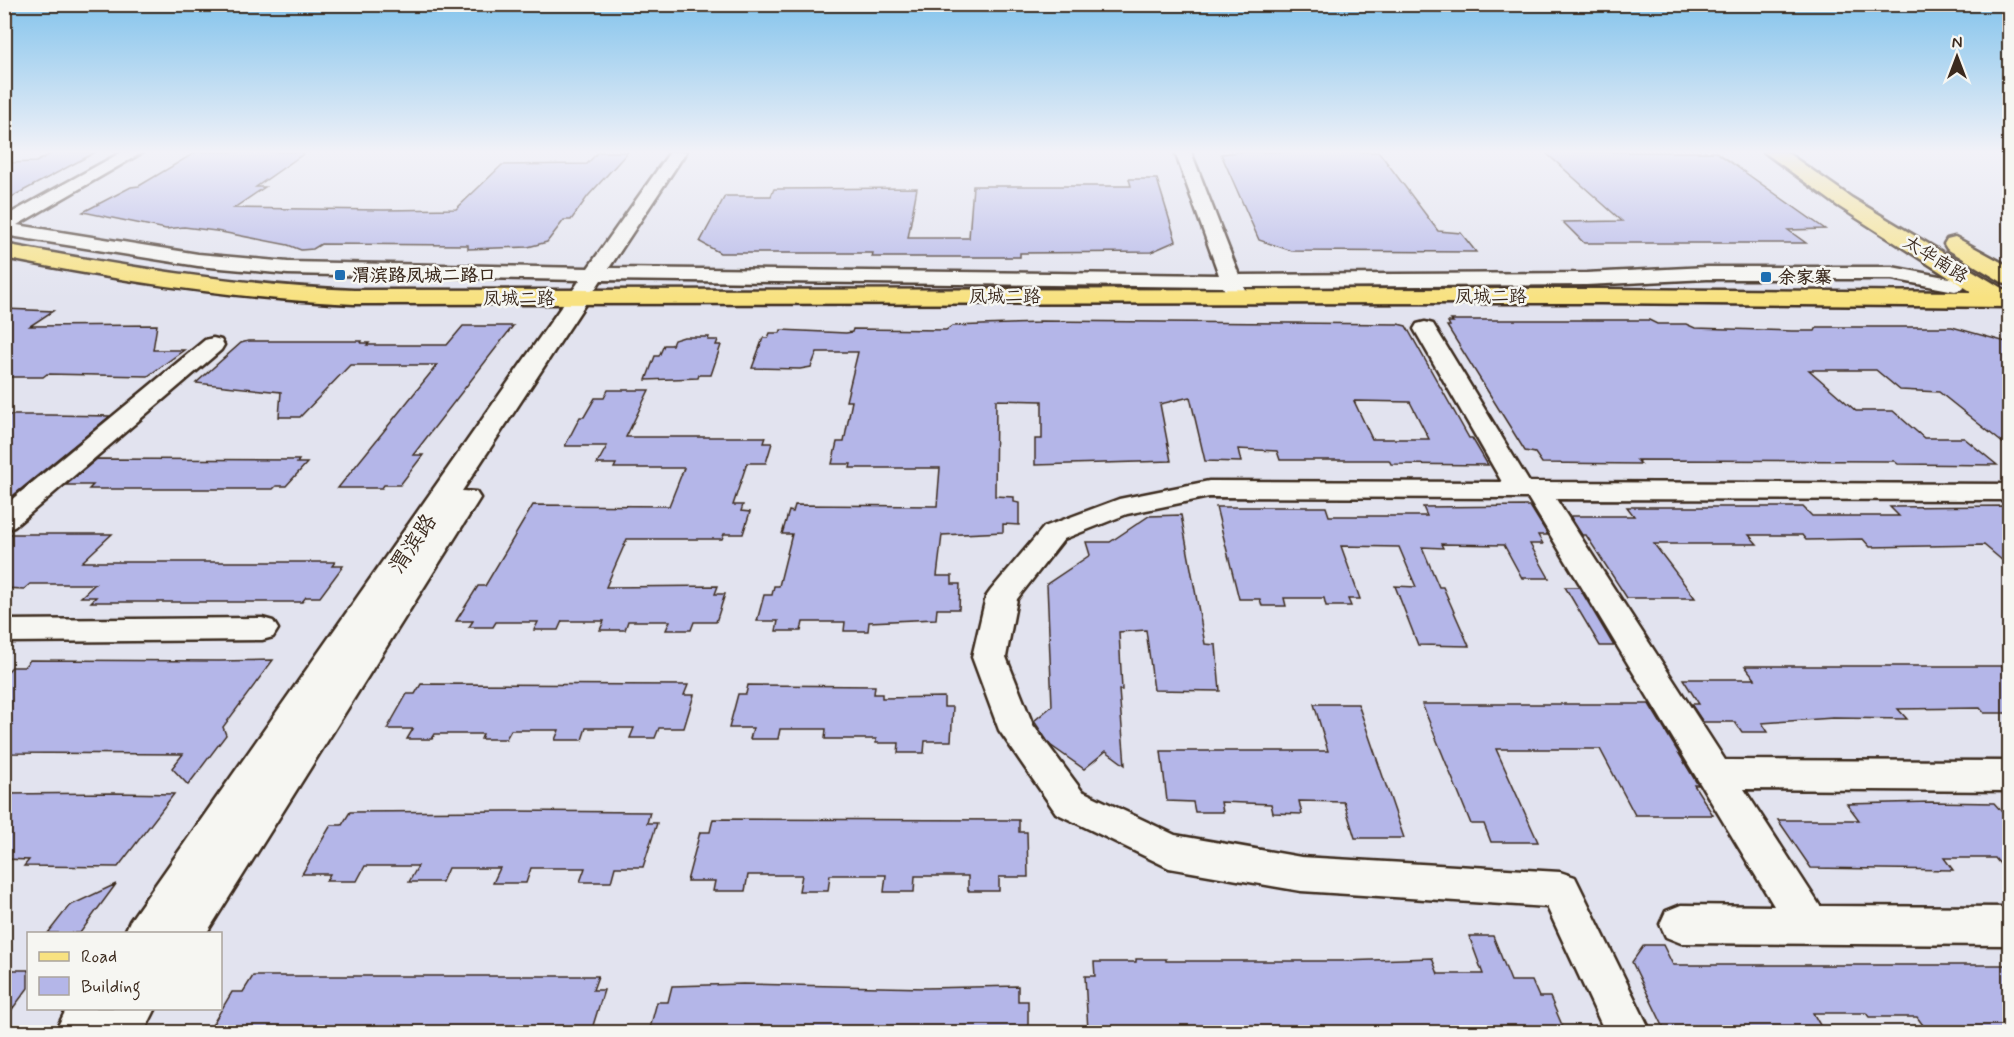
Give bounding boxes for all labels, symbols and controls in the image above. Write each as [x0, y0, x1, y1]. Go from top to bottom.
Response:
north arrow [1927, 27, 1987, 87]
text: N [1952, 33, 1962, 54]
street label: 太华南路 [1899, 231, 1972, 289]
place label: 渭滨路凤城二路口 [352, 264, 496, 288]
place label: 余家寨 [1778, 266, 1832, 290]
marker: 渭滨路凤城二路口 [333, 268, 347, 282]
marker: 余家寨 [1759, 270, 1773, 284]
street label: 凤城二路 [969, 285, 1041, 309]
street label: 凤城二路 [1455, 285, 1527, 309]
street label: 凤城二路 [483, 287, 555, 311]
street label: 渭滨路 [384, 509, 444, 579]
legend [27, 932, 222, 1010]
text: Road [81, 945, 117, 969]
text: Building [81, 975, 141, 1001]

